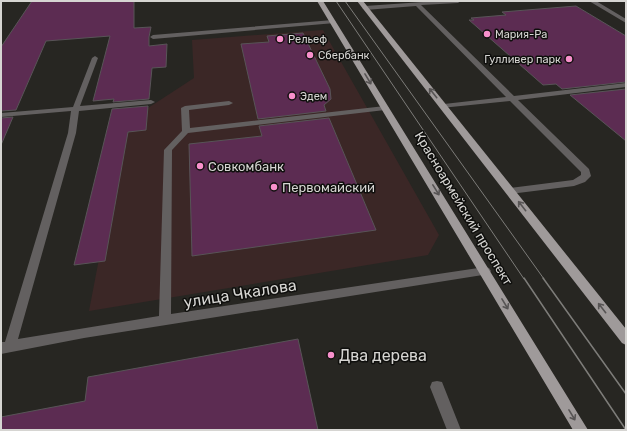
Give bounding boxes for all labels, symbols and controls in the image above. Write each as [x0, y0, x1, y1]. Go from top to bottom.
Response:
place label: Мария-Ра [495, 28, 547, 41]
marker: Мария-Ра [482, 29, 492, 39]
place label: Рельеф [288, 33, 327, 46]
marker: Рельеф [275, 34, 285, 44]
place label: Сбербанк [318, 49, 370, 62]
marker: Сбербанк [305, 50, 315, 60]
place label: Гулливер парк [484, 53, 561, 66]
marker: Гулливер парк [564, 54, 574, 64]
one-way arrow [363, 74, 372, 85]
one-way arrow [429, 87, 437, 98]
place label: Эдем [300, 90, 327, 103]
marker: Эдем [287, 91, 297, 101]
street label: Красноармейский проспект [412, 129, 516, 288]
place label: Совкомбанк [208, 159, 284, 174]
marker: Совкомбанк [195, 161, 205, 171]
place label: Первомайский [282, 180, 375, 195]
marker: Первомайский [269, 182, 279, 192]
one-way arrow [432, 184, 440, 196]
one-way arrow [518, 200, 526, 211]
street label: улица Чкалова [182, 275, 298, 312]
one-way arrow [502, 298, 510, 310]
one-way arrow [598, 303, 606, 314]
place label: Два дерева [339, 346, 427, 365]
marker: Два дерева [326, 350, 336, 360]
one-way arrow [569, 409, 577, 421]

